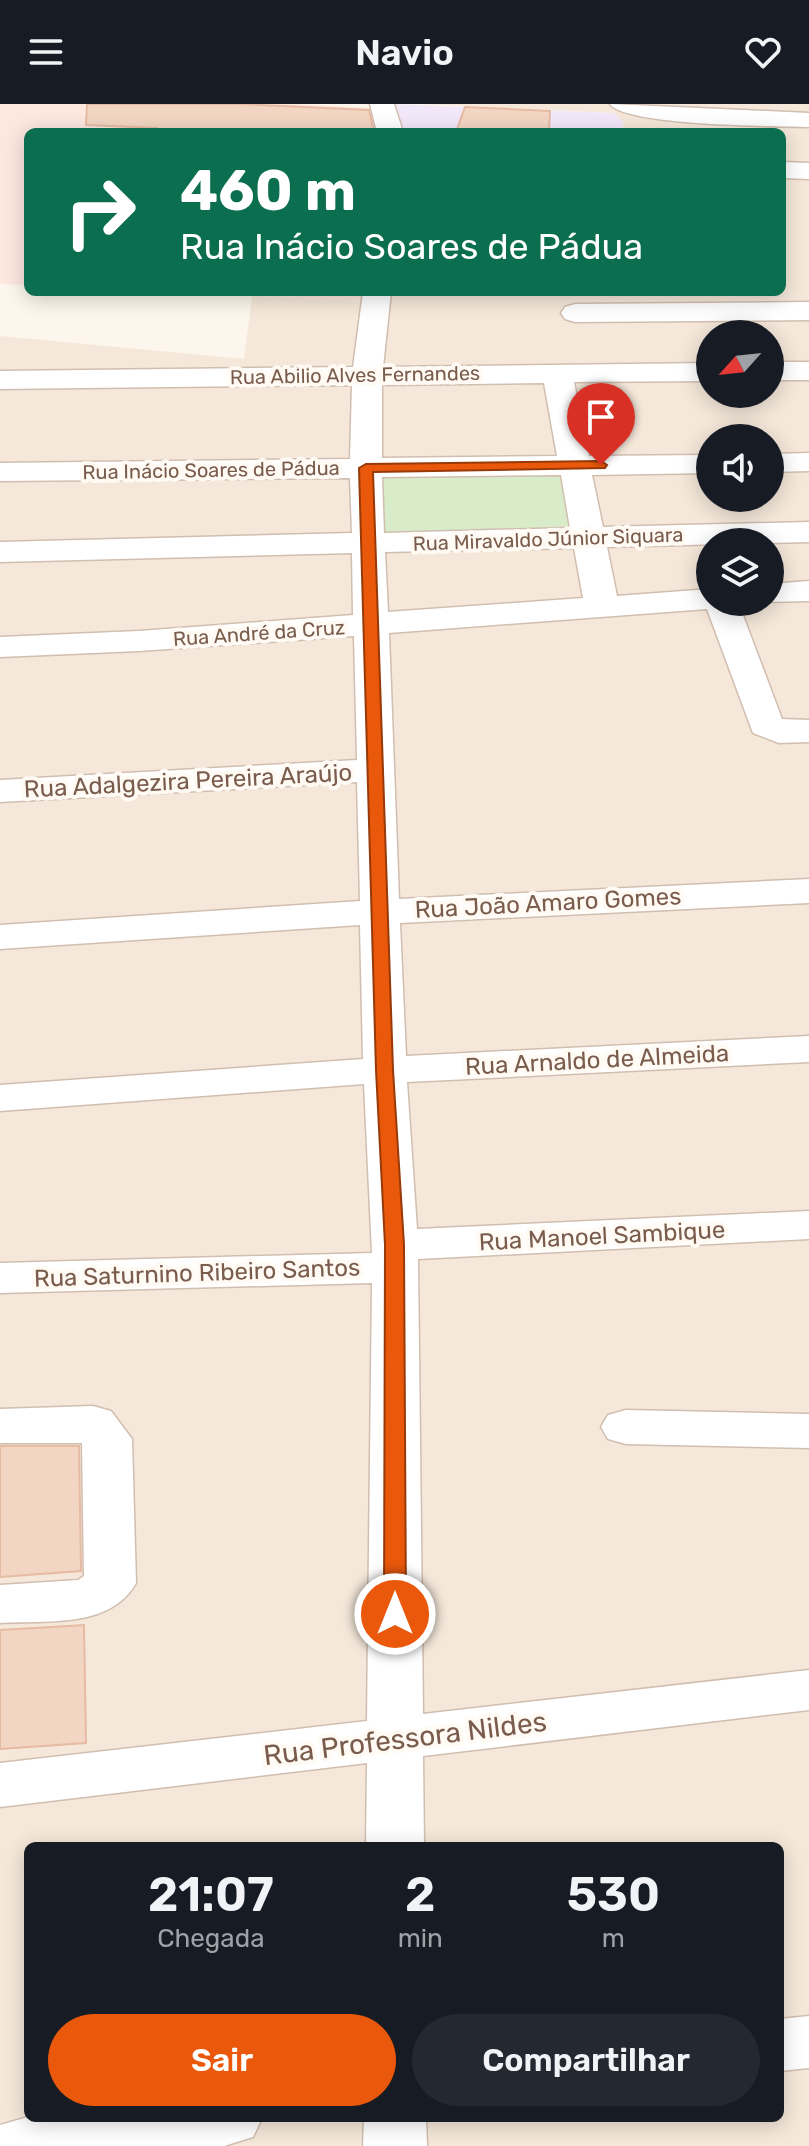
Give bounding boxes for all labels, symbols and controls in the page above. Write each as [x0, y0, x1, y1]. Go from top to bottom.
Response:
icon: menu [24, 30, 68, 74]
icon: heart [741, 30, 785, 74]
text: Navio [355, 31, 454, 74]
text: 460 m [180, 158, 356, 224]
icon: right [48, 160, 152, 264]
text: Rua Inácio Soares de Pádua [180, 225, 643, 268]
north arrow [696, 320, 784, 408]
map controls [696, 320, 784, 616]
street label: Rua Abilio Alves Fernandes [230, 361, 480, 389]
pin [567, 383, 635, 465]
icon: arrive [579, 395, 623, 439]
button: sound [696, 424, 784, 512]
street label: Rua Inácio Soares de Pádua [82, 456, 340, 484]
street label: Rua Miravaldo Júnior Siquara [412, 522, 684, 556]
button: layers [696, 528, 784, 616]
street label: Rua André da Cruz [172, 615, 346, 651]
street label: Rua Adalgezira Pereira Araújo [23, 758, 353, 804]
street label: Rua João Amaro Gomes [414, 882, 682, 924]
street label: Rua Arnaldo de Almeida [464, 1039, 730, 1081]
street label: Rua Manoel Sambique [478, 1216, 726, 1256]
street label: Rua Saturnino Ribeiro Santos [33, 1253, 361, 1293]
position arrow [353, 1572, 437, 1656]
street label: Rua Professora Nildes [262, 1705, 548, 1772]
text: 21:07 [148, 1866, 274, 1923]
text: 2 [405, 1866, 435, 1923]
text: 530 [567, 1866, 660, 1923]
text: Chegada [157, 1923, 265, 1954]
text: min [398, 1923, 443, 1954]
text: m [602, 1923, 625, 1954]
button: Sair [48, 2014, 396, 2106]
button: Compartilhar [412, 2014, 760, 2106]

